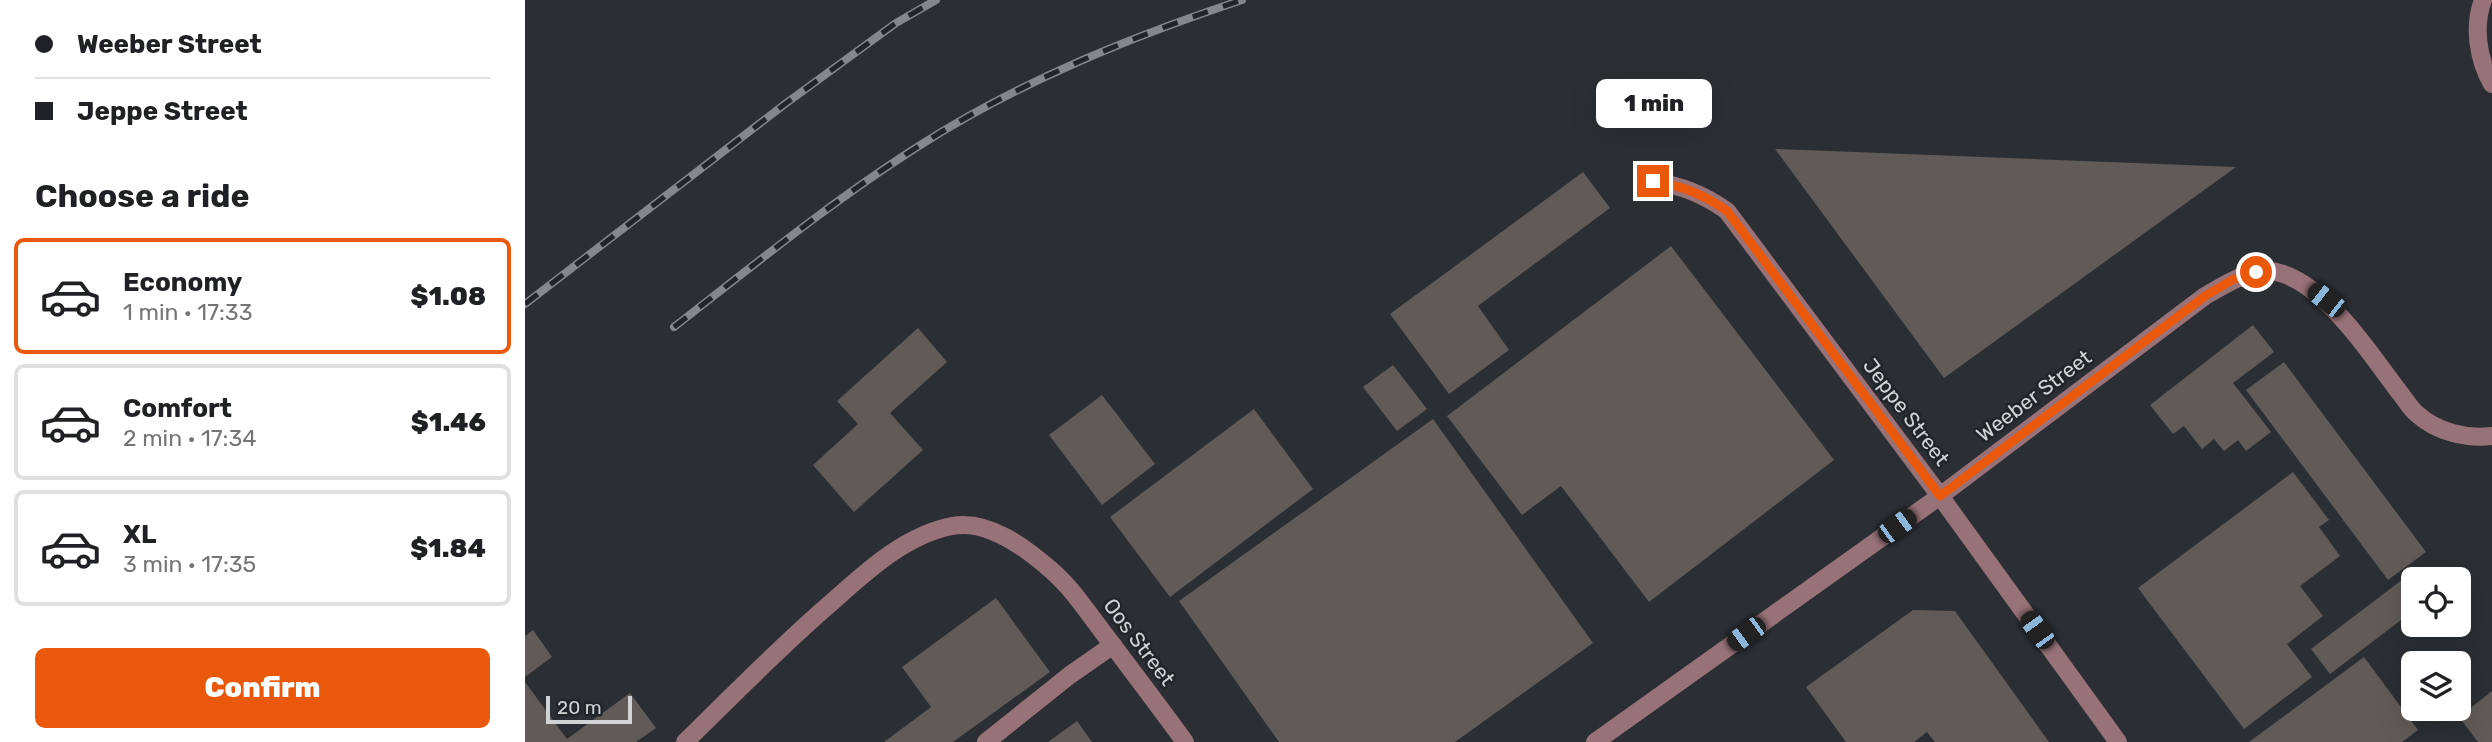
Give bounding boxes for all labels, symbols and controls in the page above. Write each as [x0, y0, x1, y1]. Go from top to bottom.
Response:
text: Weeber Street [77, 29, 262, 60]
callout: 1 min [1595, 80, 1711, 128]
text: 1 min [1624, 89, 1684, 117]
text: Jeppe Street [77, 96, 248, 127]
route end [1637, 165, 1669, 197]
text: Choose a ride [35, 177, 249, 215]
route start [2240, 256, 2272, 288]
icon: car [39, 265, 102, 328]
text: Economy [123, 267, 242, 298]
car [2303, 279, 2350, 321]
text: $1.08 [411, 281, 486, 312]
text: 1 min · 17:33 [123, 298, 252, 326]
street label: Weeber Street [1971, 344, 2096, 447]
street label: Jeppe Street [1858, 353, 1955, 470]
icon: car [39, 391, 102, 454]
text: Comfort [123, 393, 232, 424]
text: $1.46 [411, 407, 486, 438]
text: 2 min · 17:34 [123, 424, 257, 452]
car [1874, 505, 1921, 547]
icon: car [39, 517, 102, 580]
text: XL [123, 519, 156, 550]
text: $1.84 [410, 533, 486, 564]
text: 3 min · 17:35 [123, 550, 256, 578]
map controls [2401, 567, 2471, 721]
button: locate [2401, 567, 2471, 637]
street label: Oos Street [1098, 593, 1180, 690]
car [2017, 607, 2058, 653]
car [1723, 613, 1770, 655]
button: Confirm [35, 648, 490, 728]
button: layers [2401, 651, 2471, 721]
scale bar [546, 693, 632, 725]
text: 20 m [557, 696, 602, 719]

